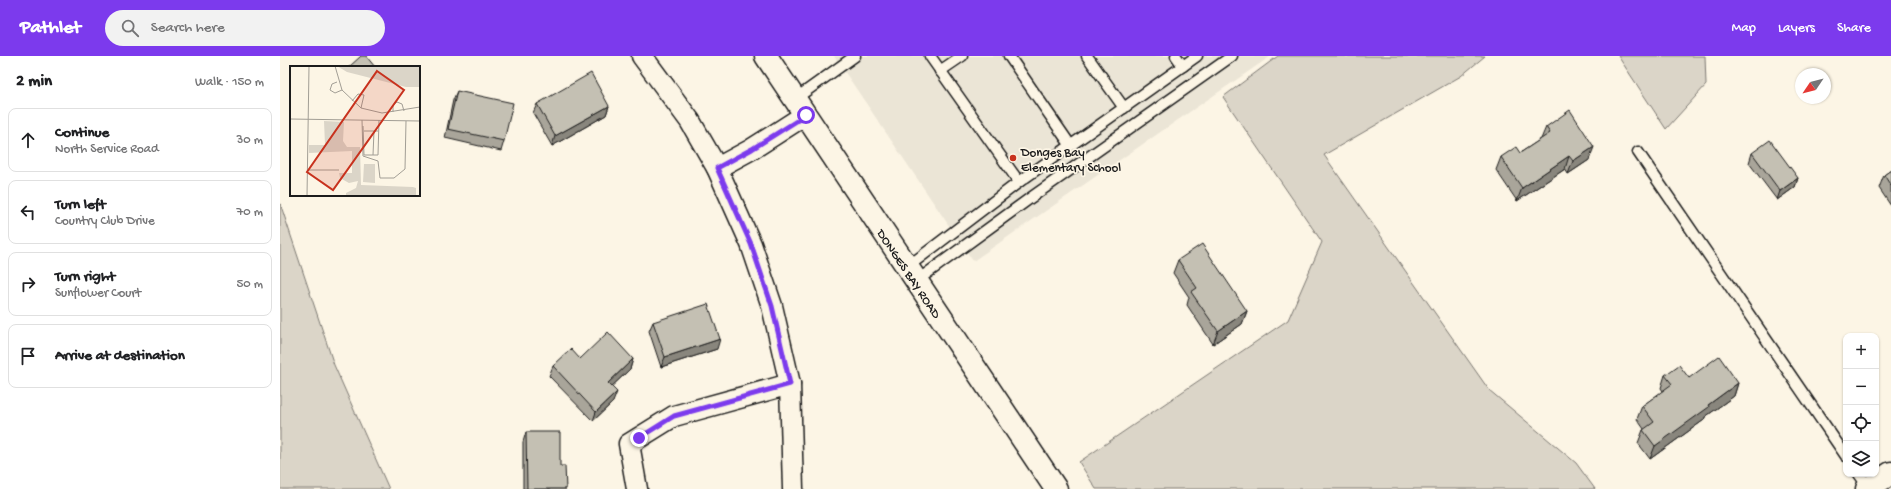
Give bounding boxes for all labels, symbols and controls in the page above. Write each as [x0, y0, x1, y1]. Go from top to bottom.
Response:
search box [105, 10, 385, 46]
text: Pathlet [20, 17, 81, 40]
icon: search [119, 17, 141, 39]
text: Search here [151, 19, 225, 37]
text: Map [1732, 20, 1756, 37]
text: Layers [1778, 20, 1815, 37]
text: Share [1837, 20, 1871, 37]
inset map [290, 66, 420, 196]
north arrow [1795, 68, 1831, 104]
text: 2 min [16, 72, 52, 92]
text: Walk · 150 m [195, 75, 264, 90]
route start [797, 106, 815, 124]
text: Continue [55, 124, 109, 142]
icon: ahead [17, 129, 39, 151]
text: 30 m [237, 133, 263, 148]
text: North Service Road [55, 142, 159, 157]
place label: Donges Bay Elementary School [1020, 146, 1121, 176]
marker: Donges Bay Elementary School [1008, 153, 1018, 163]
text: Turn left [55, 196, 106, 214]
icon: left [17, 201, 39, 223]
text: 70 m [237, 205, 263, 220]
text: Country Club Drive [55, 214, 155, 229]
street label: DONGES BAY ROAD [872, 226, 944, 322]
text: Turn right [55, 268, 115, 286]
icon: right [17, 273, 39, 295]
text: 50 m [236, 277, 263, 292]
text: Sunflower Court [55, 286, 141, 301]
map controls [1843, 333, 1879, 477]
button: + [1843, 333, 1879, 369]
icon: arrive [17, 345, 39, 367]
text: Arrive at destination [55, 347, 185, 365]
button: − [1843, 369, 1879, 405]
button: locate [1843, 405, 1879, 441]
route end [630, 429, 648, 447]
button: layers [1843, 441, 1879, 477]

